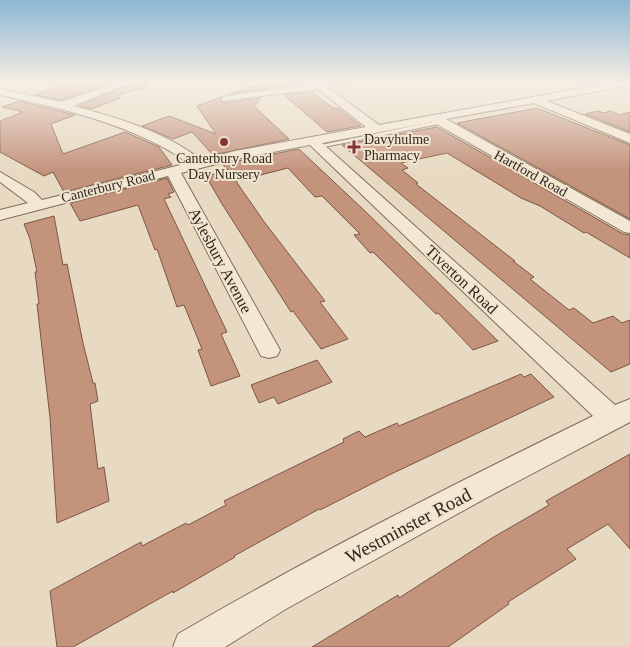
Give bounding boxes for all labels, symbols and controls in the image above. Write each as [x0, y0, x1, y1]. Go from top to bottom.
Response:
place label: Davyhulme Pharmacy [364, 132, 429, 163]
marker: Canterbury Road Day Nursery [218, 136, 230, 148]
marker: Davyhulme Pharmacy [348, 141, 360, 153]
street label: Hartford Road [492, 147, 570, 200]
place label: Canterbury Road Day Nursery [176, 151, 272, 182]
street label: Canterbury Road [60, 168, 157, 205]
street label: Aylesbury Avenue [185, 205, 255, 316]
street label: Tiverton Road [422, 242, 501, 317]
street label: Westminster Road [342, 483, 475, 567]

